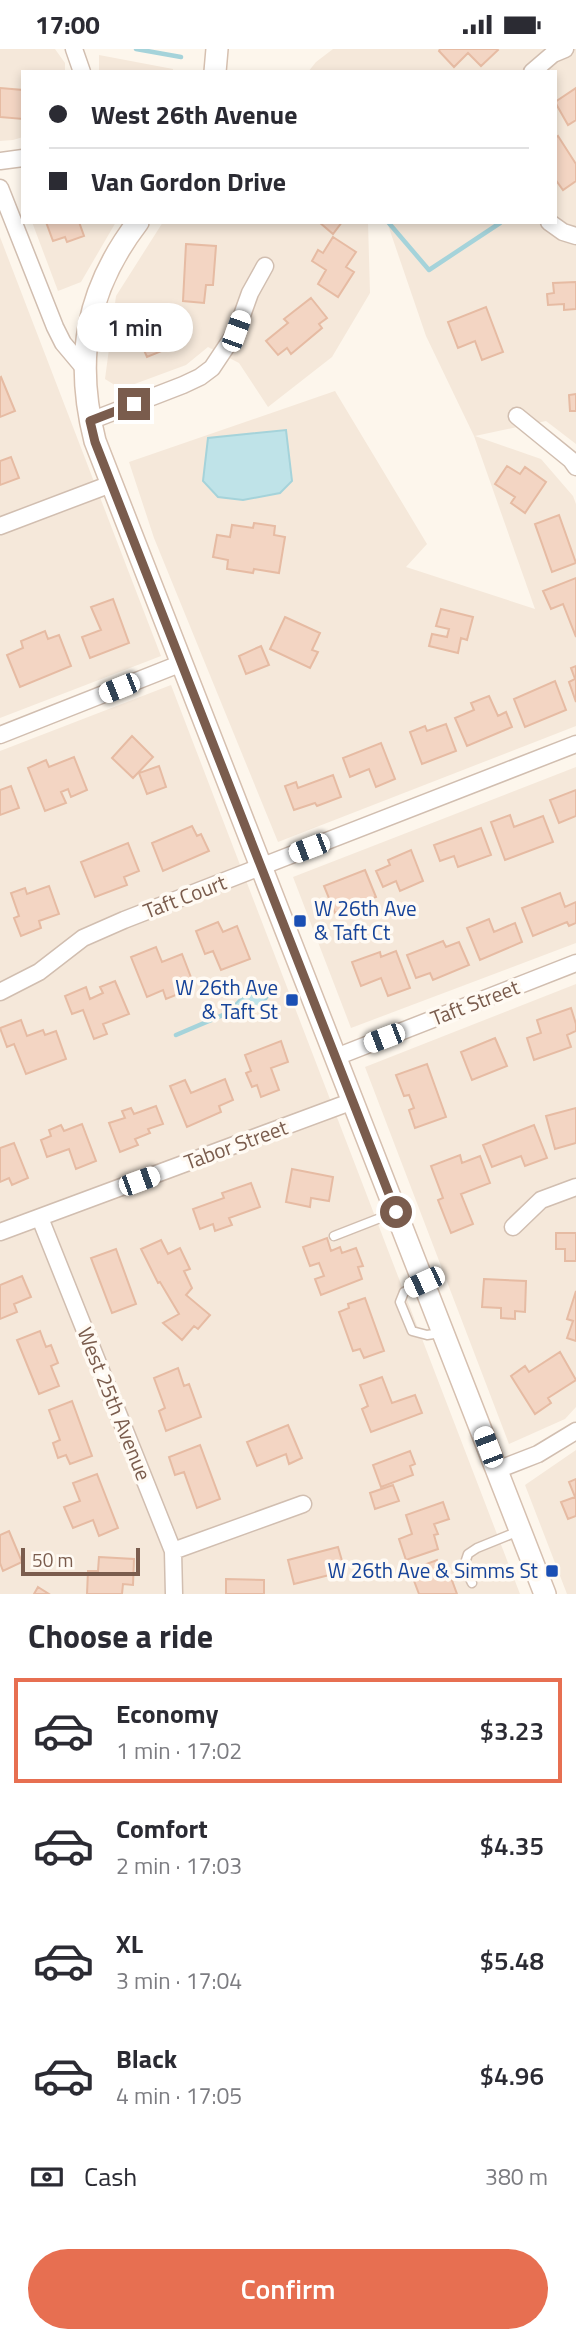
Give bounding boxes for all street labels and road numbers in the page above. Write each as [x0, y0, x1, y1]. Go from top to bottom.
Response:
street label: Taft Court [138, 865, 231, 927]
street label: Taft Street [426, 970, 524, 1034]
street label: Tabor Street [180, 1110, 292, 1178]
street label: West 25th Avenue [70, 1322, 160, 1485]

